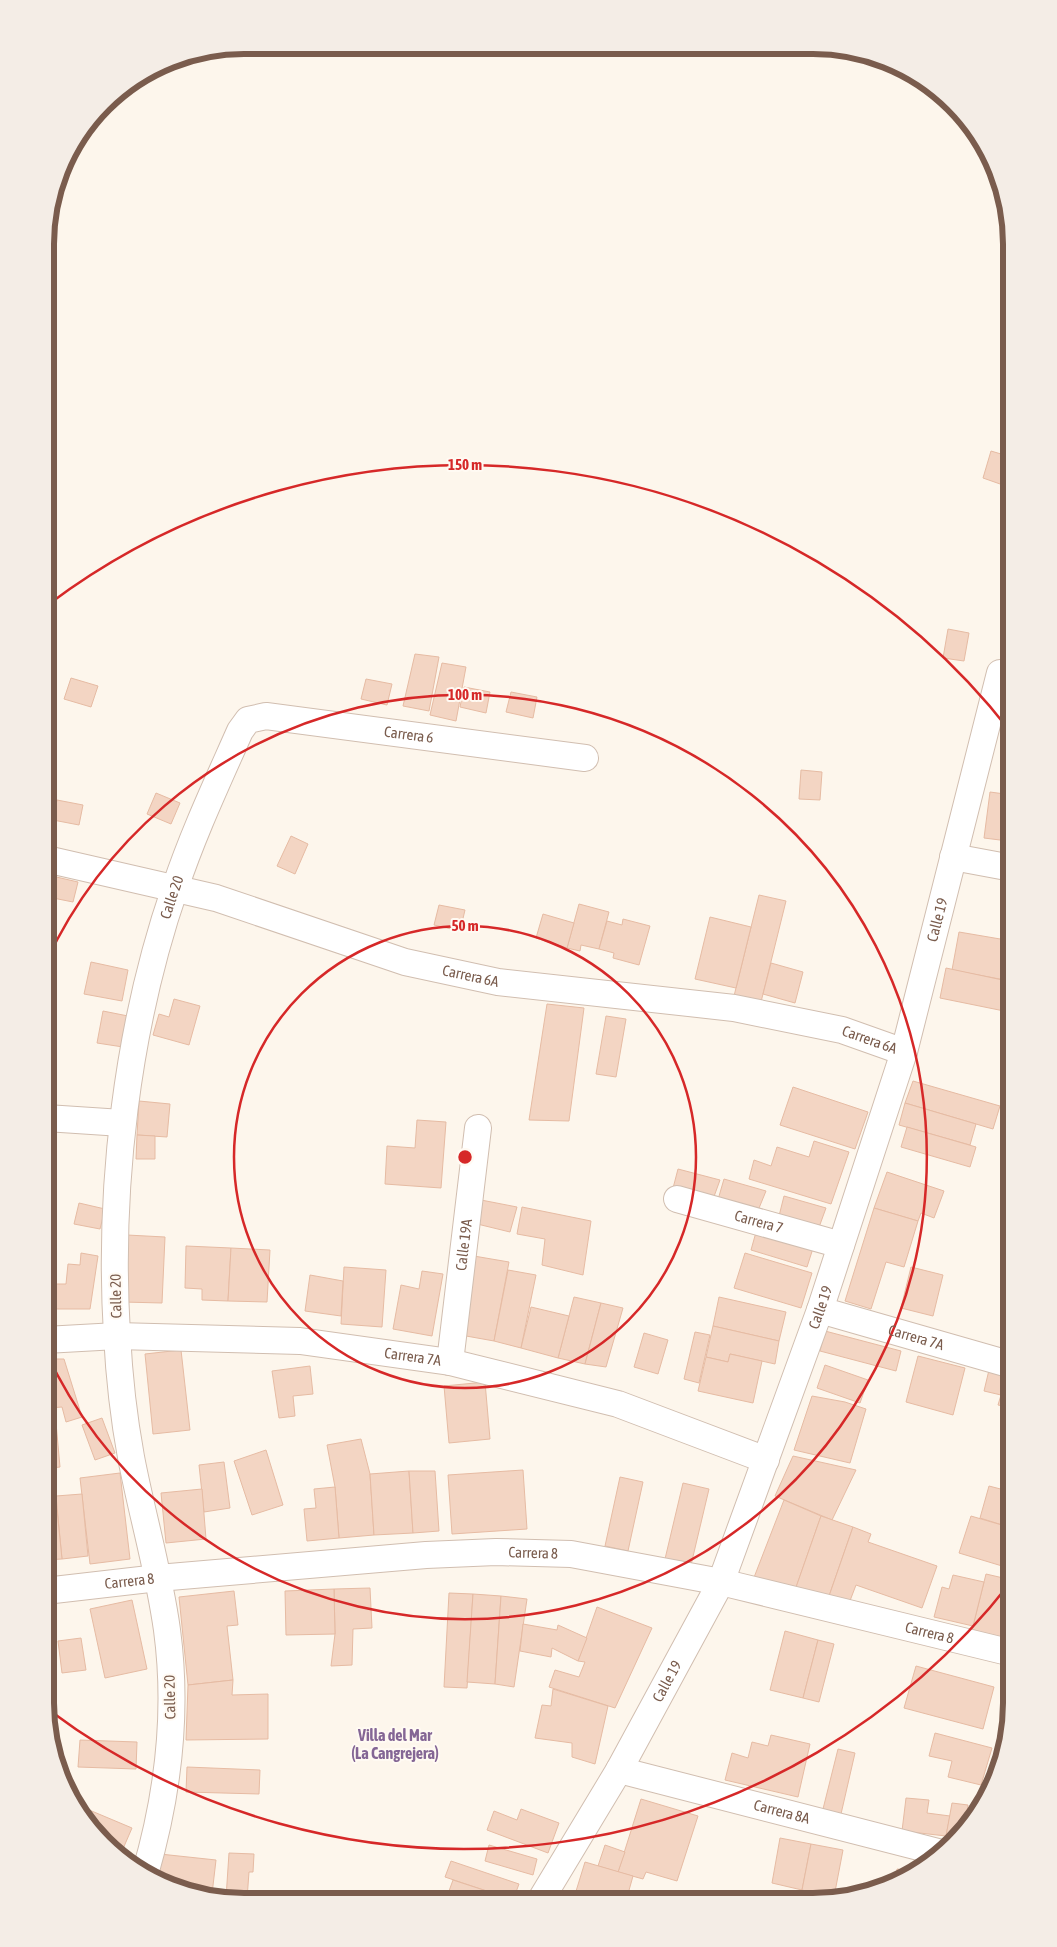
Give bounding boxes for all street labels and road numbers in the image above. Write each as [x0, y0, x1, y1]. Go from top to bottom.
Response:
street label: Carrera 6 [383, 723, 435, 746]
street label: Calle 20 [156, 873, 187, 921]
street label: Calle 19 [923, 896, 951, 943]
street label: Carrera 6A [441, 961, 501, 990]
street label: Carrera 6A [840, 1022, 900, 1057]
street label: Carrera 7 [733, 1207, 785, 1236]
street label: Calle 19A [452, 1217, 475, 1272]
street label: Calle 20 [107, 1274, 124, 1318]
street label: Calle 19 [805, 1283, 835, 1331]
street label: Carrera 7A [887, 1321, 947, 1353]
street label: Carrera 7A [383, 1344, 443, 1369]
street label: Carrera 8 [508, 1543, 558, 1562]
street label: Carrera 8 [104, 1570, 155, 1592]
street label: Carrera 8 [903, 1618, 956, 1647]
street label: Calle 19 [649, 1657, 685, 1705]
street label: Calle 20 [161, 1675, 178, 1719]
street label: Carrera 8A [752, 1796, 812, 1827]

